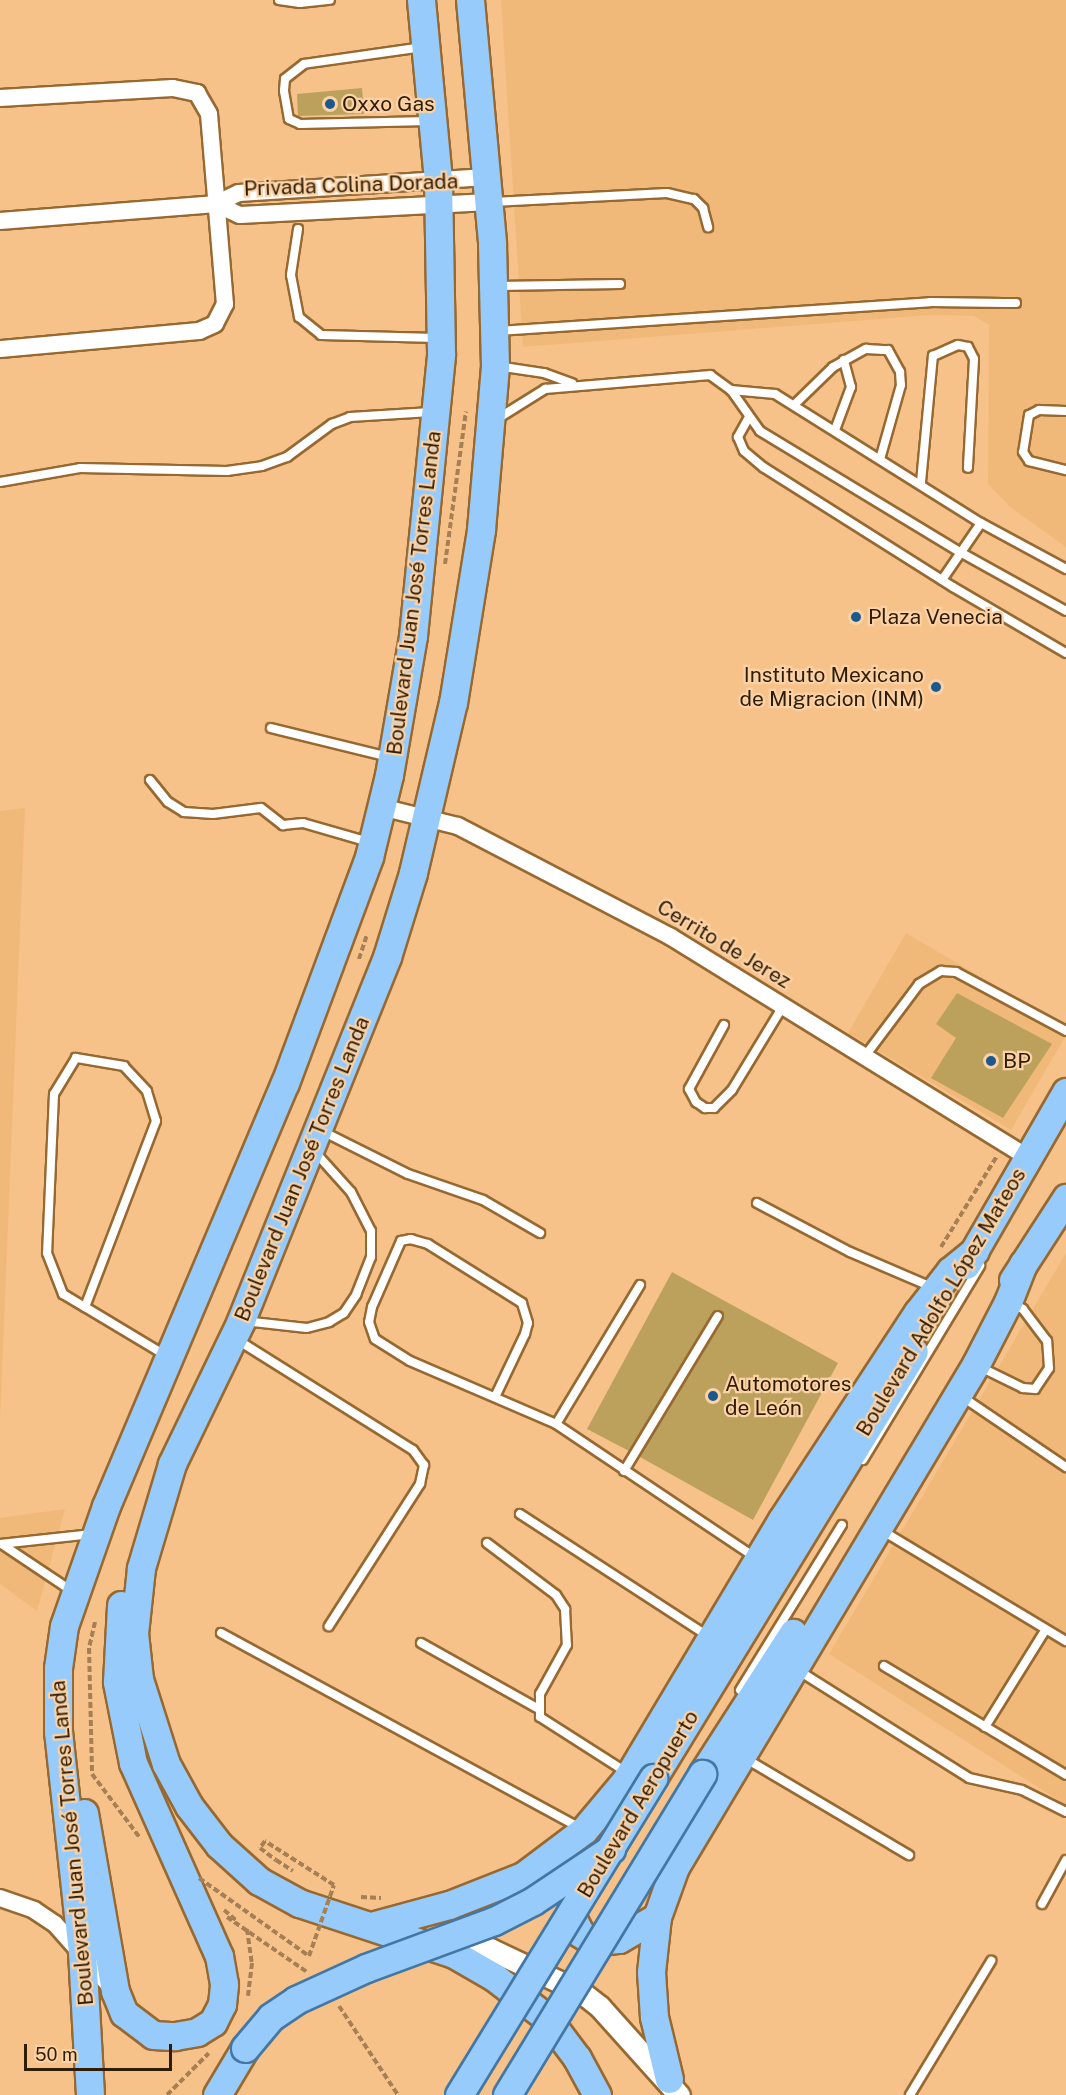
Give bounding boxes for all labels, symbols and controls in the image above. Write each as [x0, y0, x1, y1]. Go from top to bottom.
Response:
place label: Oxxo Gas [342, 91, 435, 117]
marker: Oxxo Gas [323, 97, 337, 111]
street label: Privada Colina Dorada [243, 169, 459, 201]
street label: Boulevard Juan José Torres Landa [382, 429, 446, 757]
place label: Plaza Venecia [868, 604, 1003, 630]
marker: Plaza Venecia [849, 610, 863, 624]
place label: Instituto Mexicano de Migracion (INM) [739, 662, 924, 712]
marker: Instituto Mexicano de Migracion (INM) [929, 680, 943, 694]
street label: Cerrito de Jerez [652, 894, 796, 994]
street label: Boulevard Juan José Torres Landa [229, 1013, 375, 1325]
place label: BP [1003, 1048, 1031, 1074]
marker: BP [984, 1054, 998, 1068]
street label: Boulevard Adolfo López Mateos [851, 1163, 1031, 1441]
place label: Automotores de León [725, 1371, 851, 1421]
marker: Automotores de León [706, 1389, 720, 1403]
street label: Boulevard Juan José Torres Landa [45, 1679, 99, 2007]
street label: Boulevard Aeropuerto [572, 1706, 704, 1902]
scale bar [27, 2032, 176, 2070]
text: 50 m [35, 2044, 78, 2065]

